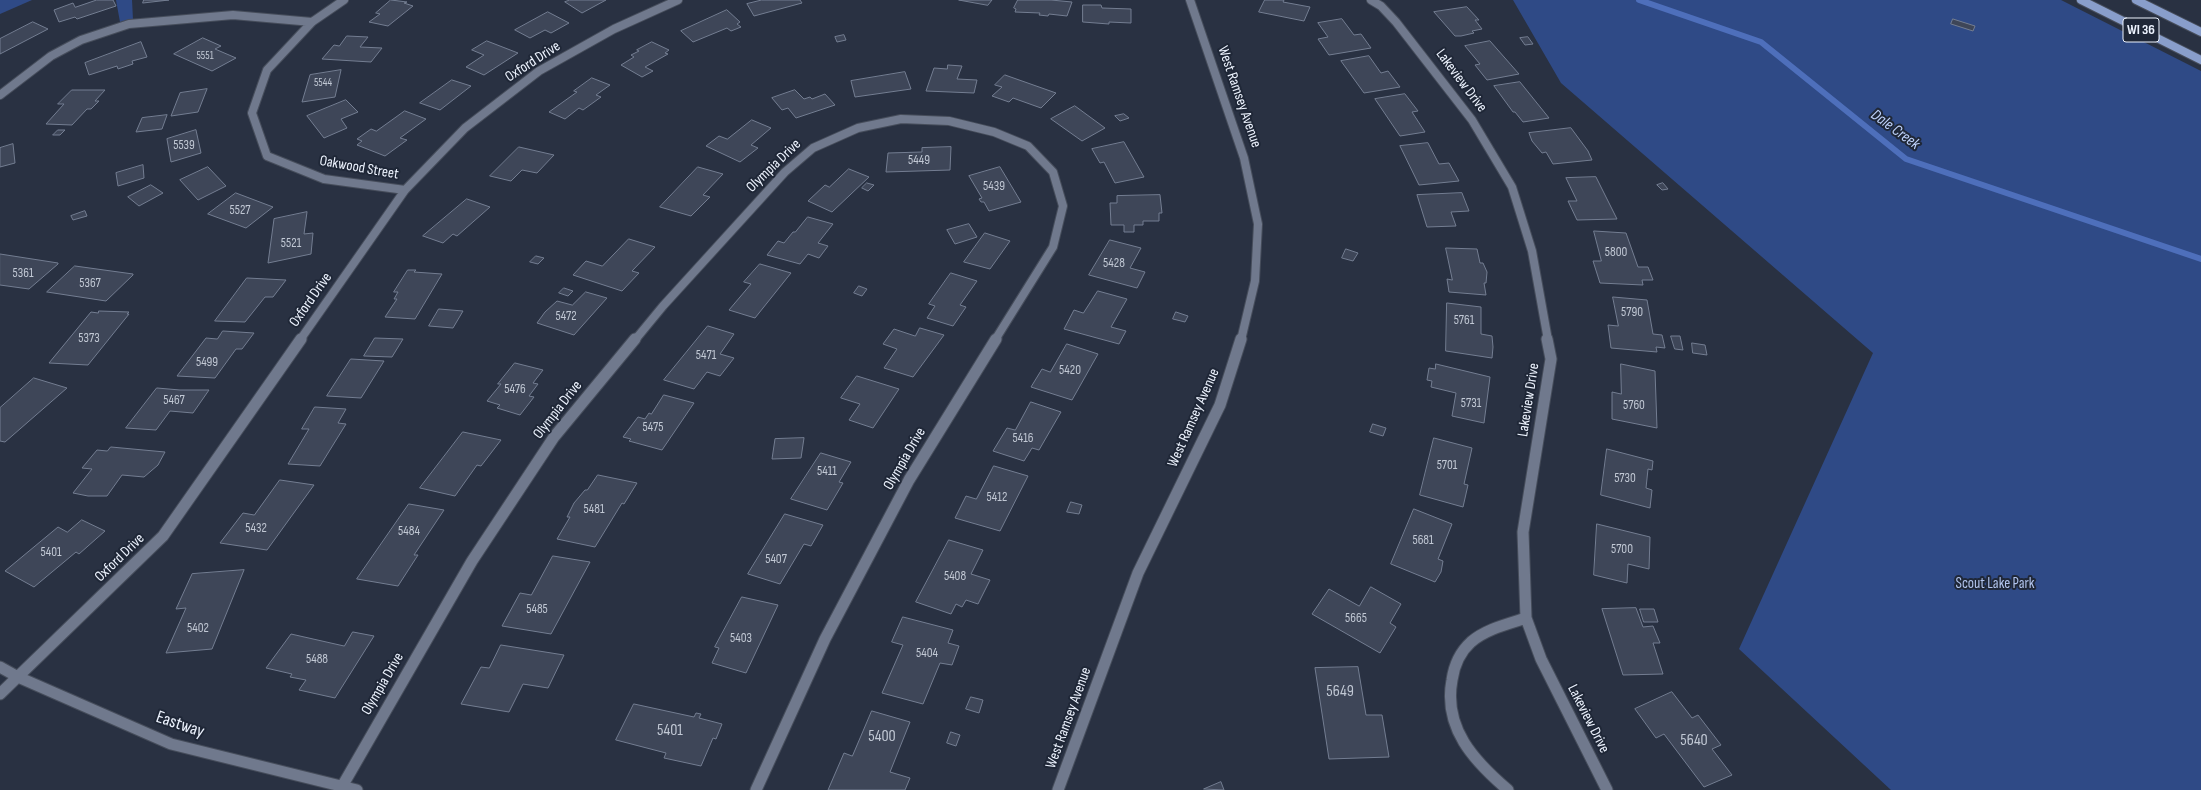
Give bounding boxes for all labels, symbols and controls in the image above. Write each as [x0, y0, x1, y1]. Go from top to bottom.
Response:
road number: WI 36 [2123, 18, 2159, 42]
street label: Oxford Drive [502, 38, 564, 86]
street label: West Ramsey Avenue [1213, 44, 1265, 150]
street label: Lakeview Drive [1431, 46, 1491, 116]
house number: 5551 [196, 49, 214, 63]
house number: 5544 [314, 76, 332, 90]
water label: Dale Creek [1867, 106, 1923, 154]
street label: Olympia Drive [743, 136, 805, 196]
house number: 5539 [173, 138, 195, 154]
street label: Oakwood Street [318, 152, 400, 184]
house number: 5449 [908, 153, 930, 169]
house number: 5439 [983, 179, 1005, 195]
house number: 5527 [230, 203, 250, 219]
house number: 5521 [281, 236, 301, 252]
house number: 5800 [1605, 245, 1627, 261]
house number: 5428 [1103, 256, 1125, 272]
house number: 5361 [13, 266, 33, 282]
street label: Oxford Drive [286, 269, 336, 331]
house number: 5367 [79, 276, 101, 292]
house number: 5790 [1621, 305, 1643, 321]
house number: 5472 [555, 309, 577, 325]
house number: 5761 [1454, 313, 1474, 329]
house number: 5373 [78, 331, 100, 347]
house number: 5471 [696, 348, 716, 364]
house number: 5499 [196, 355, 218, 371]
street label: Lakeview Drive [1514, 362, 1544, 438]
house number: 5420 [1059, 363, 1081, 379]
street label: West Ramsey Avenue [1164, 366, 1224, 470]
street label: Olympia Drive [530, 377, 586, 443]
house number: 5476 [504, 382, 526, 398]
house number: 5467 [163, 393, 185, 409]
house number: 5731 [1461, 396, 1481, 412]
house number: 5760 [1623, 398, 1645, 414]
house number: 5475 [642, 420, 664, 436]
street label: Olympia Drive [880, 425, 930, 493]
house number: 5416 [1013, 431, 1033, 447]
house number: 5701 [1437, 458, 1457, 474]
house number: 5411 [817, 464, 837, 480]
house number: 5730 [1614, 471, 1636, 487]
house number: 5412 [987, 490, 1007, 506]
house number: 5481 [584, 502, 604, 518]
house number: 5432 [245, 521, 267, 537]
house number: 5484 [398, 524, 420, 540]
street label: Oxford Drive [91, 530, 149, 586]
house number: 5681 [1412, 533, 1434, 549]
house number: 5700 [1611, 542, 1633, 558]
house number: 5401 [40, 545, 62, 561]
house number: 5407 [765, 552, 787, 568]
house number: 5408 [944, 569, 966, 585]
park label: Scout Lake Park [1956, 575, 2034, 593]
house number: 5485 [526, 602, 548, 618]
house number: 5665 [1345, 611, 1367, 627]
house number: 5402 [187, 621, 209, 637]
house number: 5403 [730, 631, 752, 647]
house number: 5404 [916, 646, 938, 662]
street label: Olympia Drive [358, 650, 408, 718]
house number: 5488 [306, 652, 328, 668]
street label: West Ramsey Avenue [1042, 665, 1096, 771]
house number: 5649 [1326, 682, 1354, 702]
street label: Lakeview Drive [1563, 682, 1613, 756]
street label: Eastway [153, 707, 207, 743]
house number: 5401 [657, 721, 683, 741]
house number: 5400 [868, 727, 896, 747]
house number: 5640 [1680, 731, 1708, 751]

